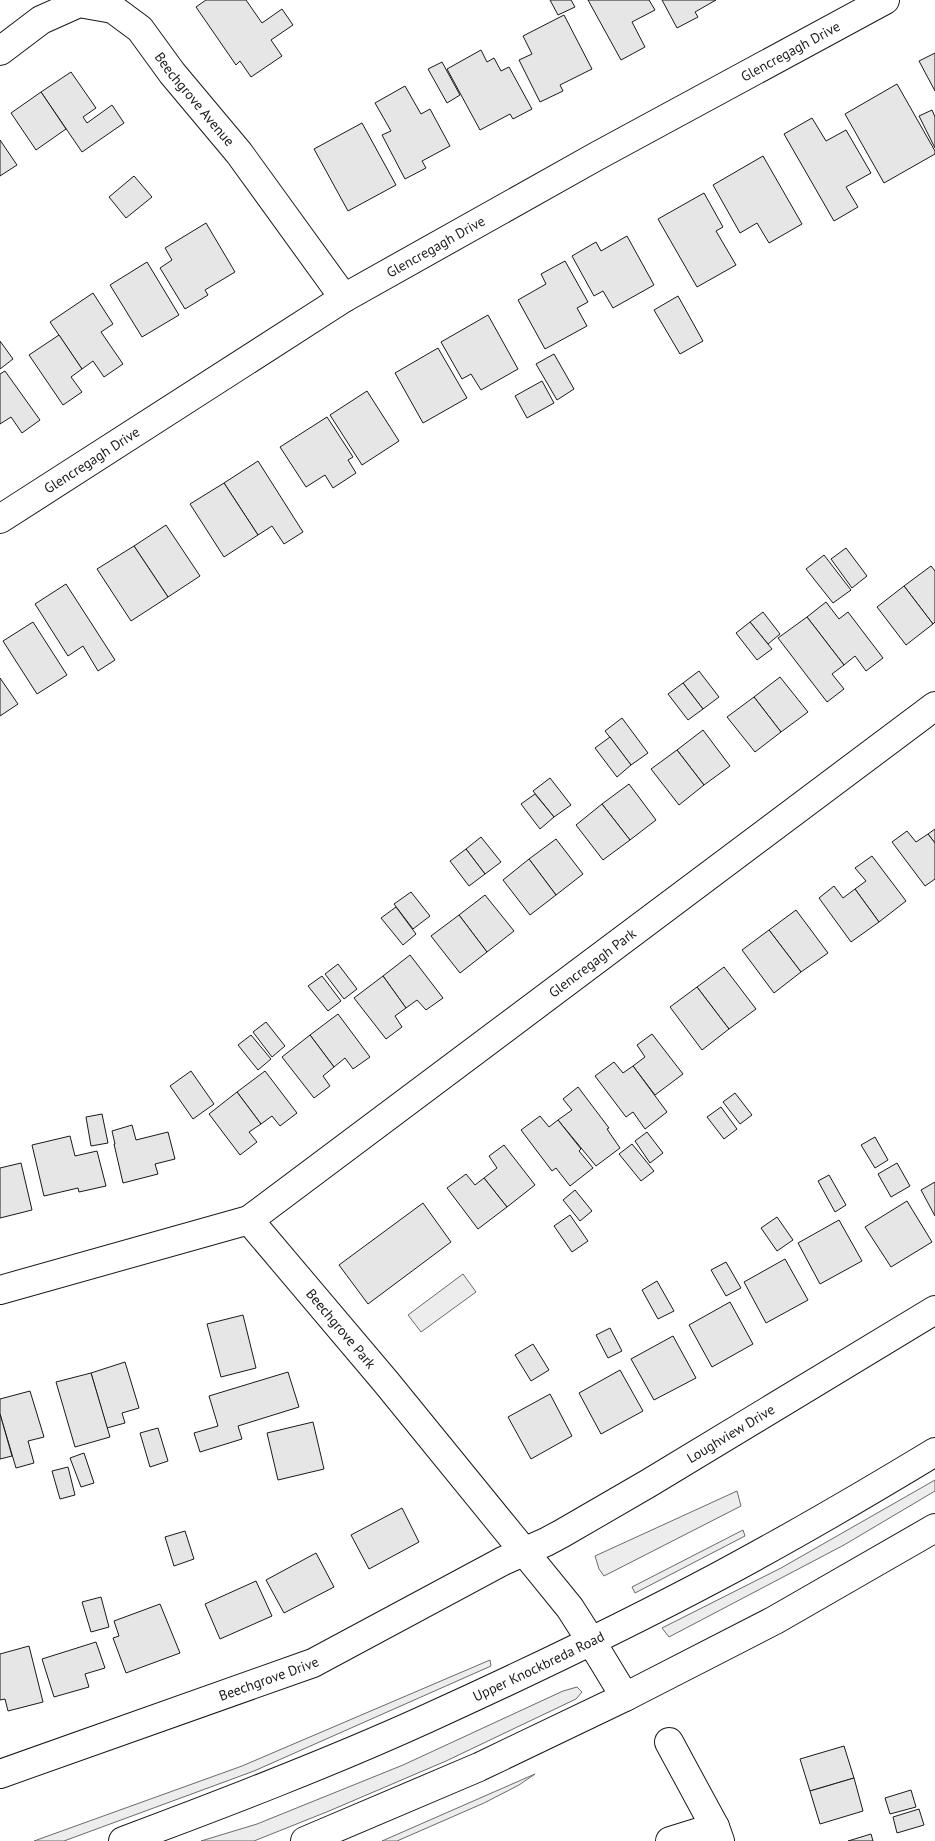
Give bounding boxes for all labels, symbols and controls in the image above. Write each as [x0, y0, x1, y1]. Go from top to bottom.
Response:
street label: Glencregagh Drive [738, 17, 843, 85]
street label: Beechgrove Avenue [151, 48, 238, 150]
street label: Glencregagh Drive [383, 212, 488, 281]
street label: Glencregagh Drive [40, 423, 143, 497]
street label: Glencregagh Park [545, 924, 640, 1001]
street label: Beechgrove Park [302, 1285, 380, 1373]
street label: Loughview Drive [684, 1400, 778, 1467]
street label: Upper Knockbreda Road [470, 1627, 607, 1705]
street label: Beechgrove Drive [216, 1653, 322, 1705]

